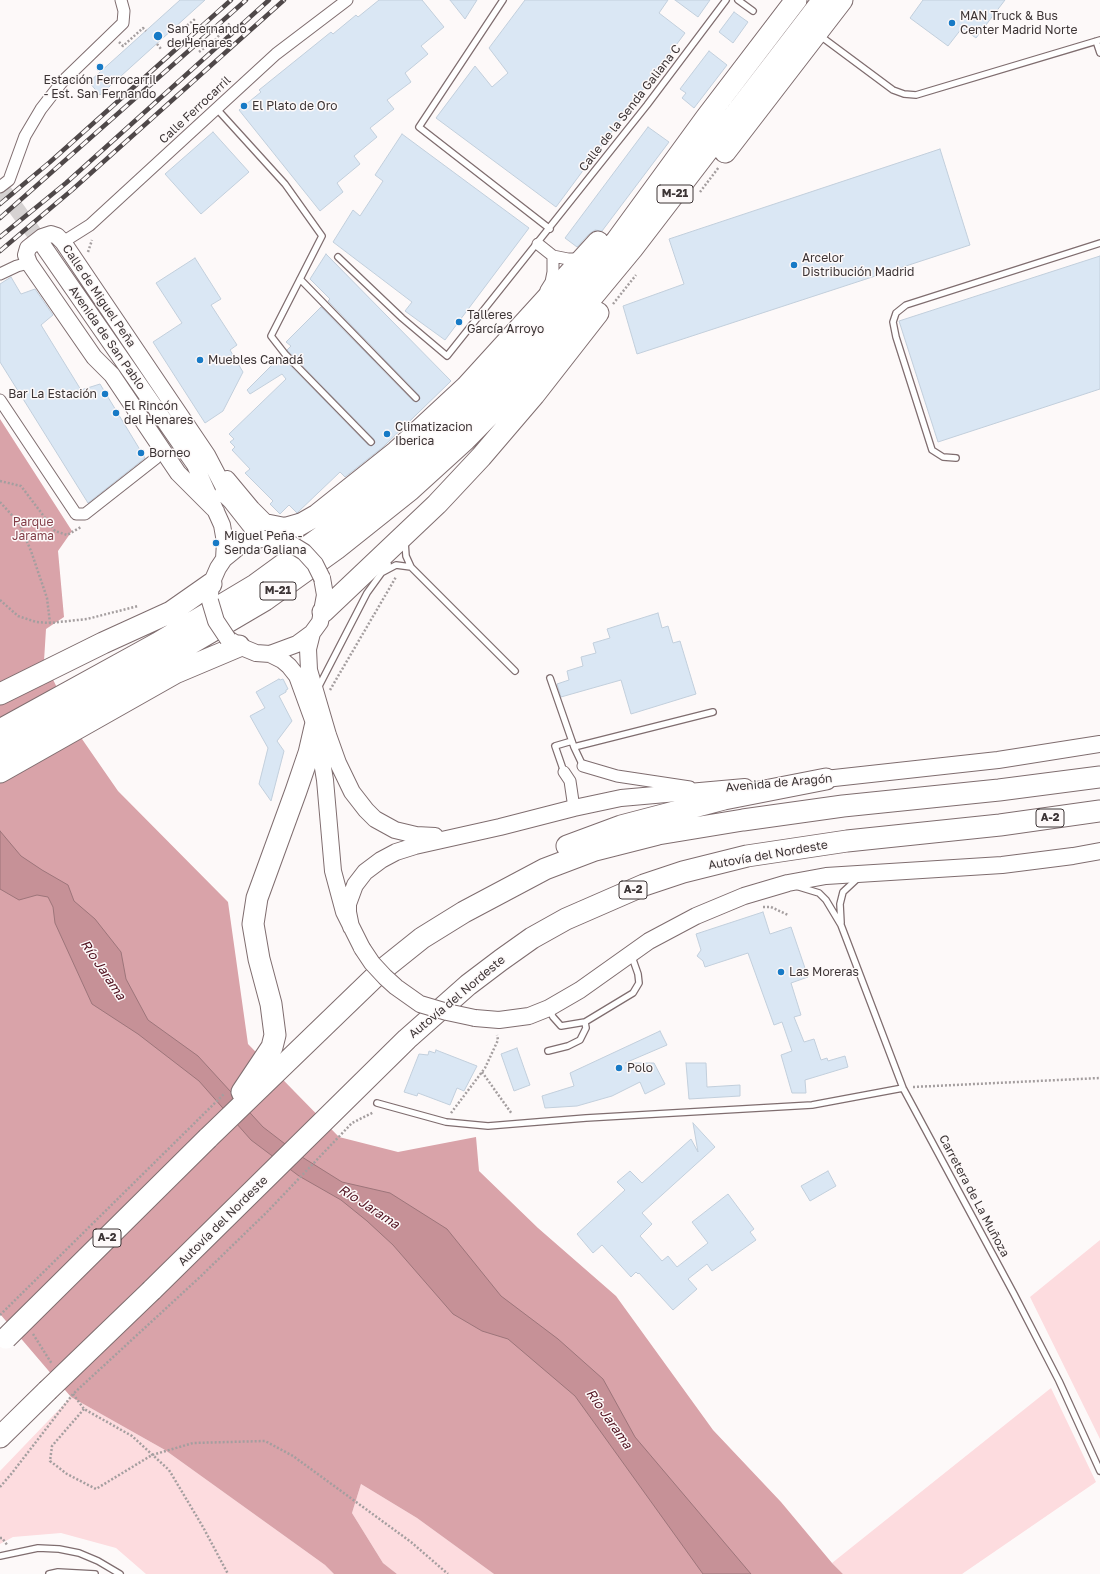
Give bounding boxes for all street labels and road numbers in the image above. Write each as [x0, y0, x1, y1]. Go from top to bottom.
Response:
street label: Calle de la Senda Galiana C [576, 42, 684, 174]
street label: Calle Ferrocarril [156, 73, 234, 147]
road number: M-21 [657, 185, 693, 203]
street label: Calle de Miguel Peña [59, 242, 139, 350]
street label: Avenida de San Pablo [66, 283, 148, 393]
road number: M-21 [260, 582, 296, 600]
street label: Avenida de Aragón [725, 771, 833, 795]
road number: A-2 [1036, 809, 1064, 827]
street label: Autovía del Nordeste [707, 837, 829, 873]
road number: A-2 [619, 881, 647, 899]
street label: Autovía del Nordeste [406, 953, 508, 1041]
street label: Carretera de La Muñoza [936, 1132, 1012, 1260]
street label: Autovía del Nordeste [175, 1173, 271, 1269]
road number: A-2 [93, 1229, 121, 1247]

